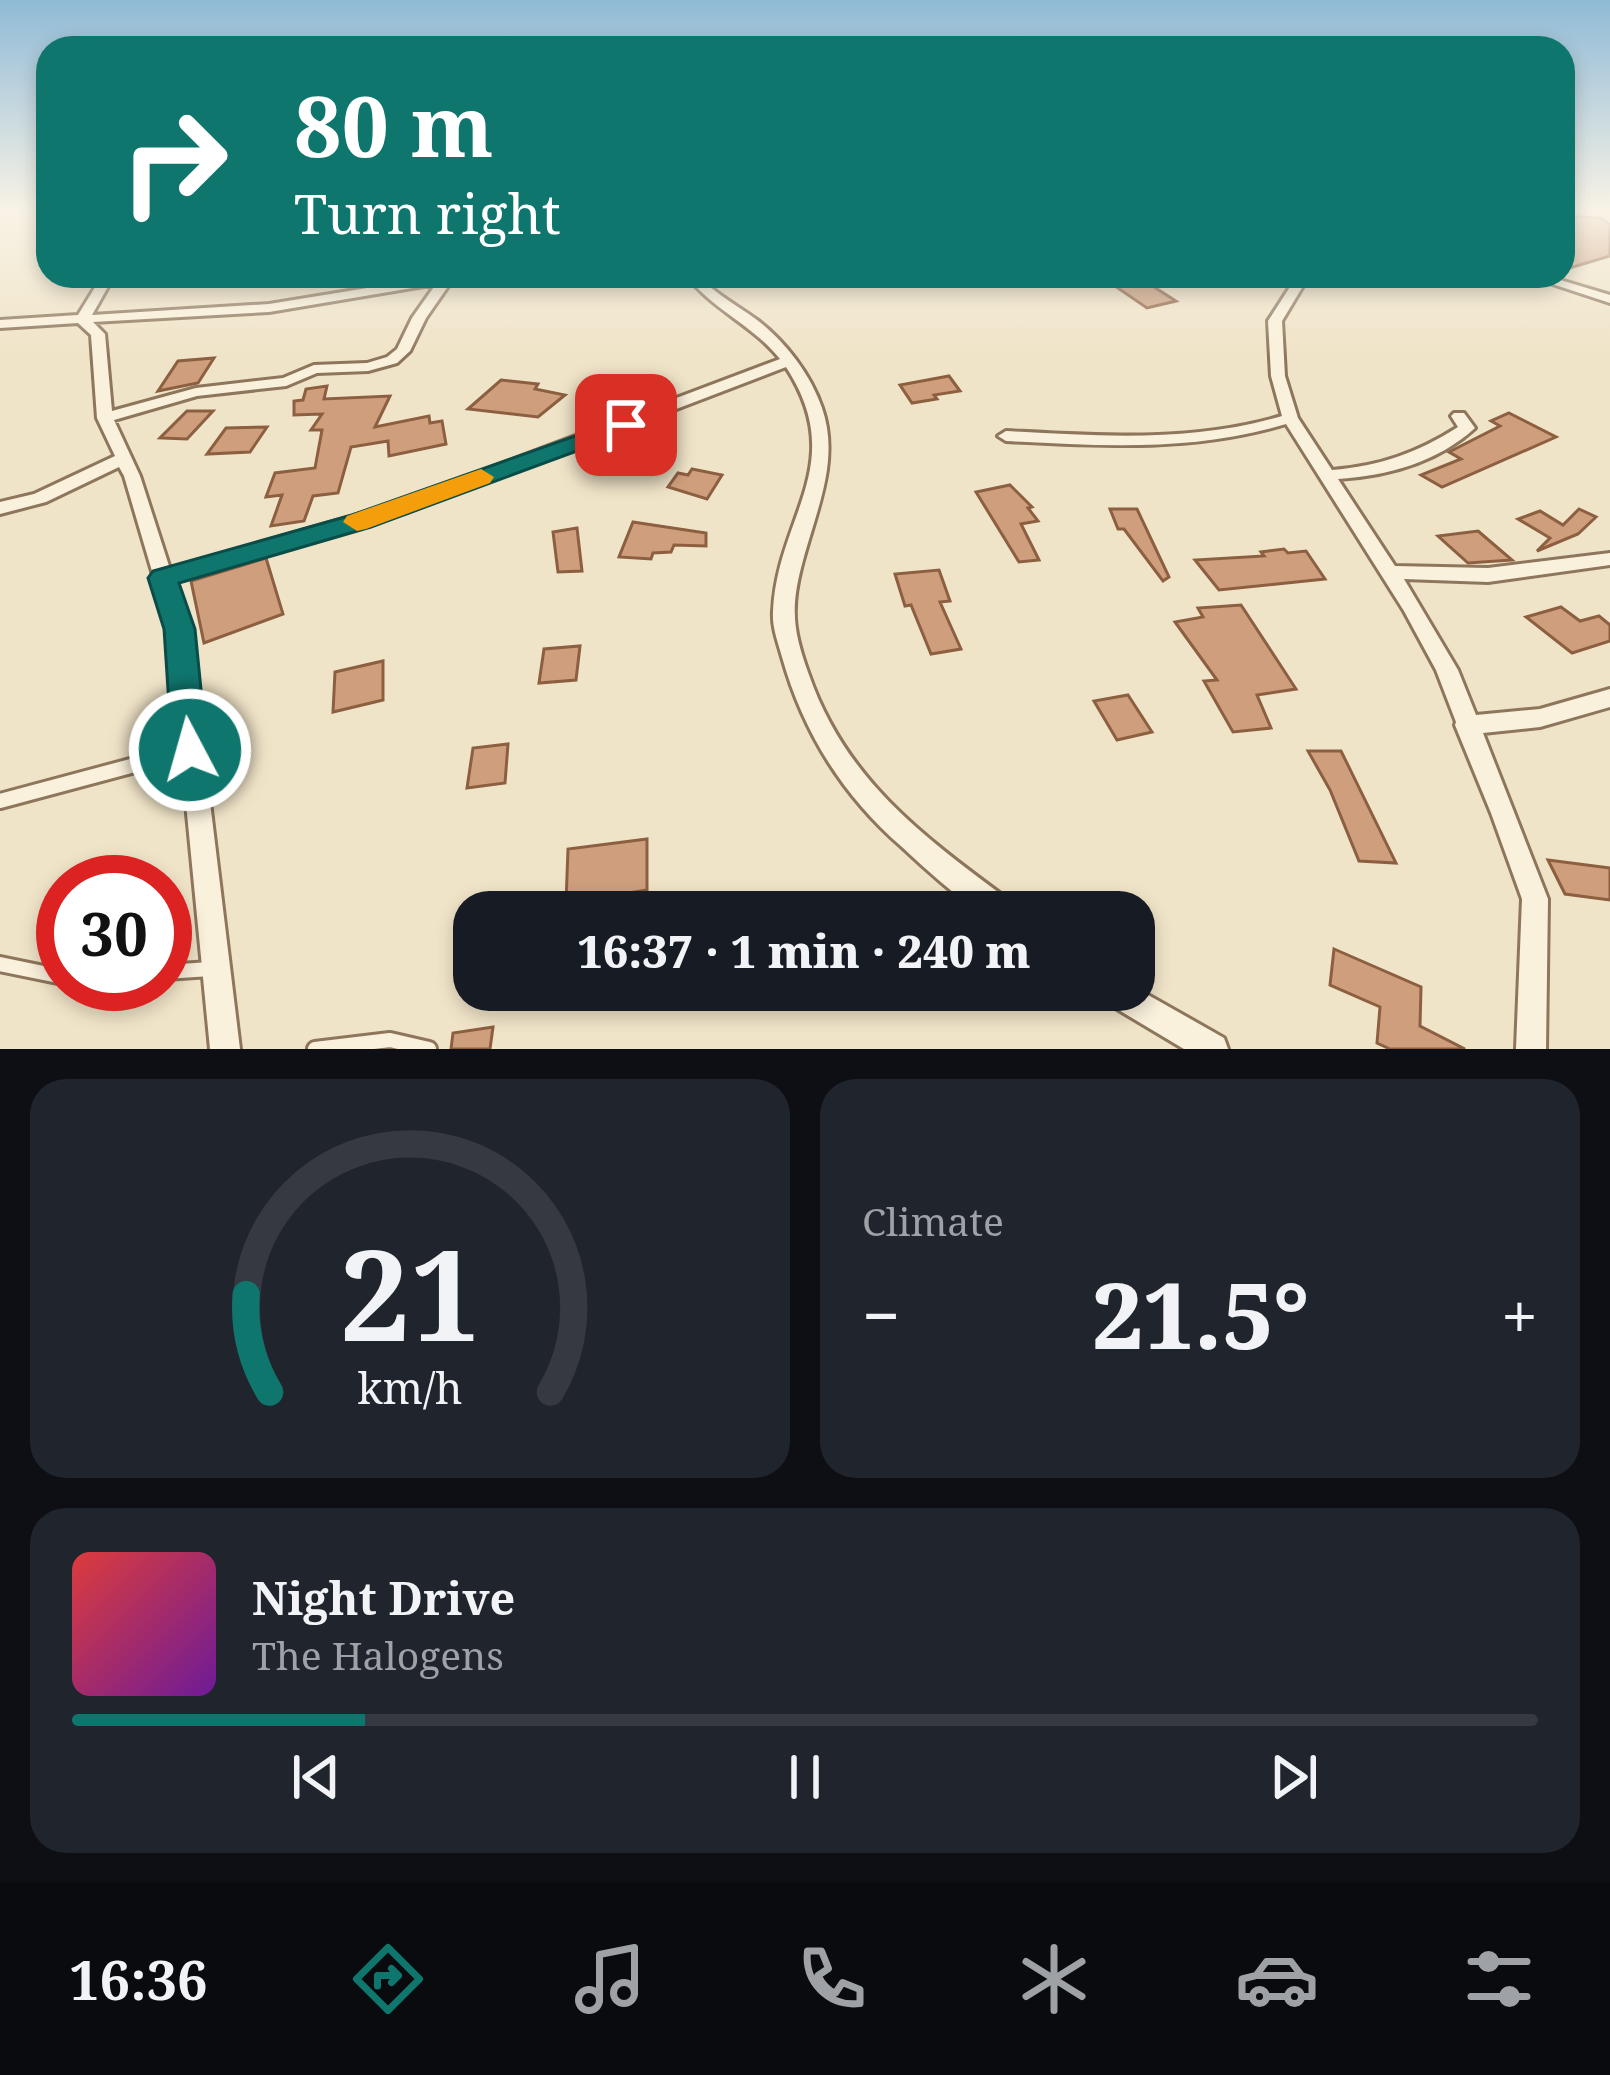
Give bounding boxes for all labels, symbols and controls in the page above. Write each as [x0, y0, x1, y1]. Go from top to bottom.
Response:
text: 80 m [294, 67, 494, 182]
icon: right [96, 84, 252, 240]
text: Turn right [294, 176, 561, 250]
pin [575, 374, 677, 476]
icon: arrive [593, 392, 659, 458]
position arrow [127, 687, 253, 813]
speed limit sign: 30 [36, 855, 192, 1011]
text: 16:37 · 1 min · 240 m [577, 920, 1031, 981]
text: Climate [862, 1194, 1004, 1247]
text: 21 [339, 1208, 481, 1378]
text: 21.5° [1092, 1253, 1309, 1375]
text: − [862, 1269, 900, 1359]
text: + [1501, 1269, 1538, 1359]
text: km/h [357, 1357, 463, 1416]
text: Night Drive [252, 1567, 515, 1628]
text: The Halogens [252, 1628, 504, 1681]
icon: previous [283, 1744, 349, 1810]
icon: pause [772, 1744, 838, 1810]
icon: next [1261, 1744, 1327, 1810]
icon: directions [346, 1937, 430, 2021]
icon: music [568, 1937, 652, 2021]
icon: phone [790, 1937, 874, 2021]
icon: climate [1012, 1937, 1096, 2021]
icon: car [1235, 1937, 1319, 2021]
icon: filters [1457, 1937, 1541, 2021]
text: 16:36 [69, 1942, 208, 2016]

